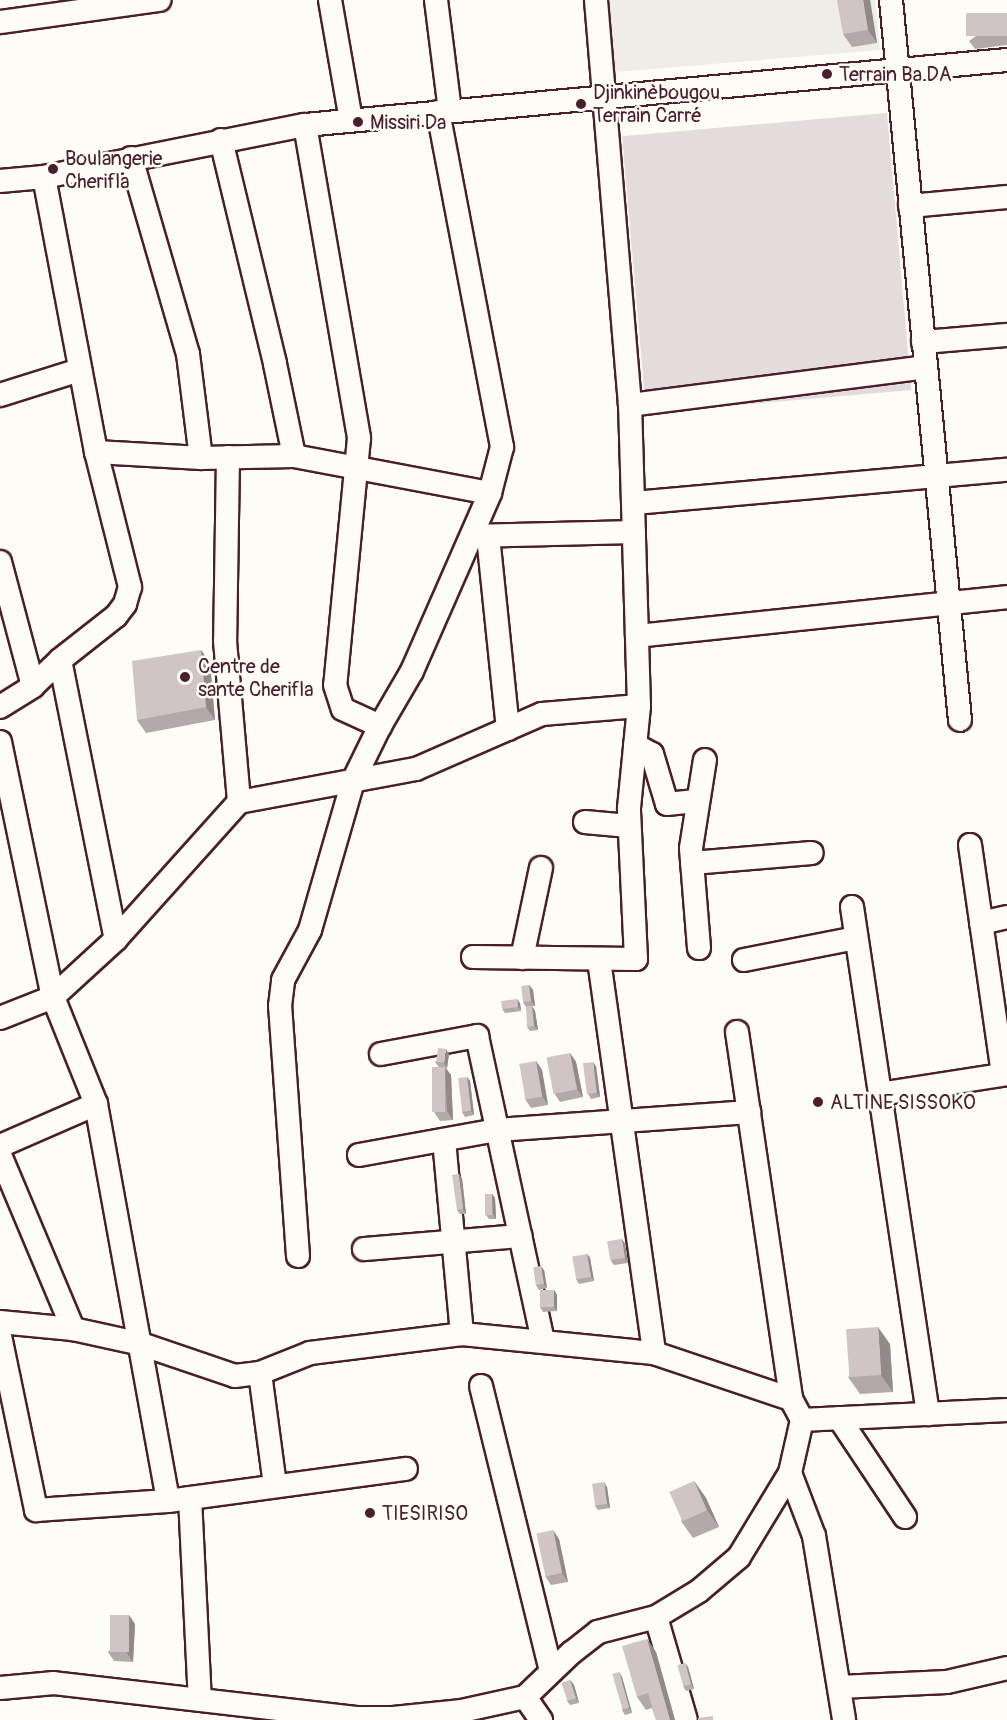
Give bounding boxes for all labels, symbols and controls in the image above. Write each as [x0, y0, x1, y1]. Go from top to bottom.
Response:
place label: Terrain Ba DA [839, 62, 952, 86]
marker: Terrain Ba DA [820, 67, 834, 81]
place label: Djinkinèbougou Terrain Carré [593, 80, 720, 127]
marker: Djinkinèbougou Terrain Carré [574, 97, 588, 111]
place label: Missiri Da [370, 110, 446, 134]
marker: Missiri Da [351, 115, 365, 129]
place label: Boulangerie Cherifla [65, 146, 162, 193]
marker: Boulangerie Cherifla [46, 162, 60, 176]
place label: Centre de sante Cherifla [198, 654, 313, 701]
marker: Centre de sante Cherifla [176, 668, 194, 686]
place label: ALTINE SISSOKO [830, 1090, 976, 1114]
marker: ALTINE SISSOKO [811, 1095, 825, 1109]
place label: TIESIRISO [382, 1501, 468, 1525]
marker: TIESIRISO [363, 1506, 377, 1520]

